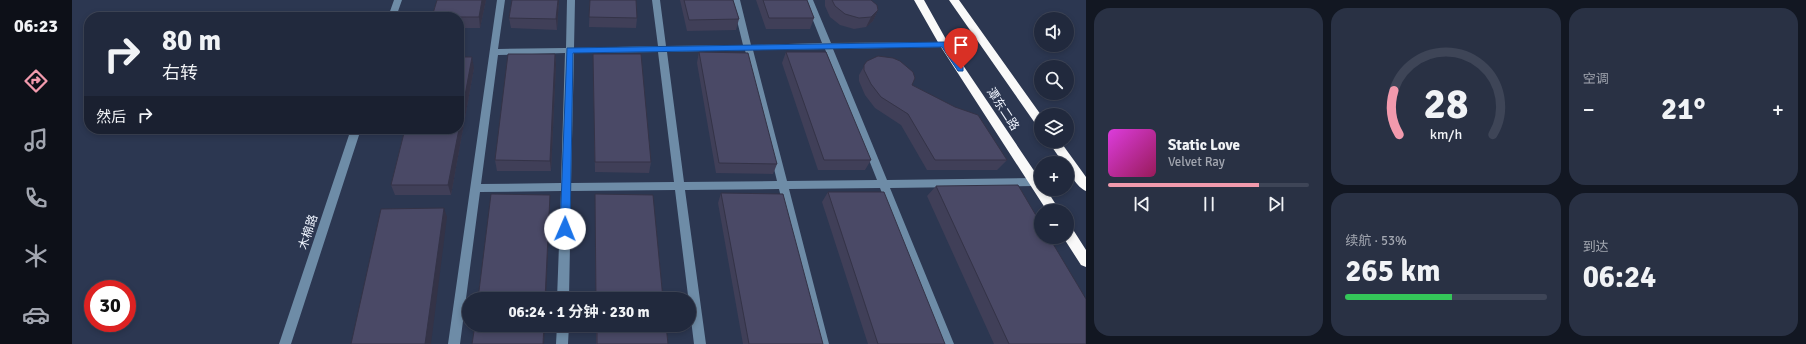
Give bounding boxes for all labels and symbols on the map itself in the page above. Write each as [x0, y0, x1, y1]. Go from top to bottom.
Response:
pin [944, 28, 978, 69]
street label: 潭东二路 [983, 85, 1022, 133]
position arrow [544, 208, 586, 250]
street label: 木棉路 [296, 213, 321, 252]
speed limit sign: 30 [84, 280, 136, 332]

